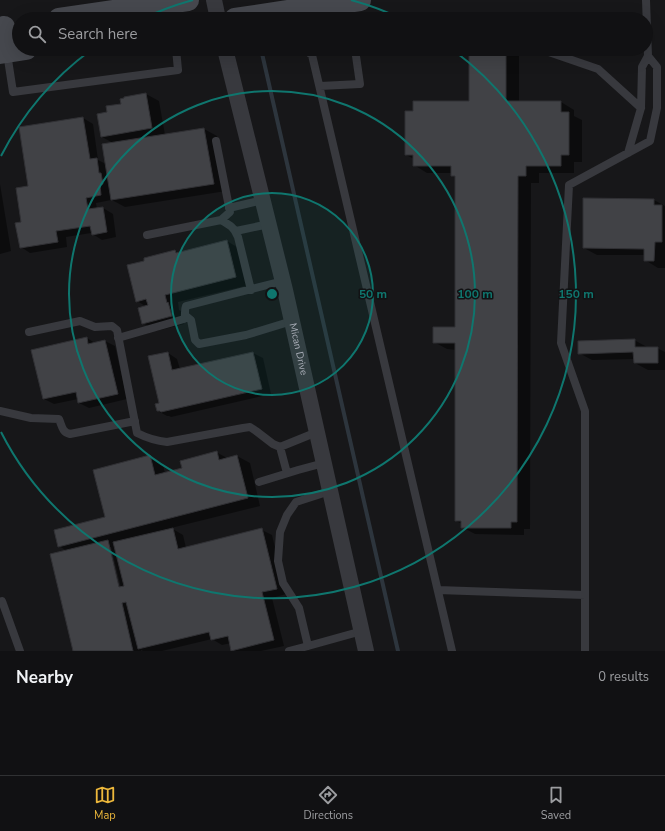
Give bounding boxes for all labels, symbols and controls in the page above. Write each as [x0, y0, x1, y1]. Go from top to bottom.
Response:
search box [12, 12, 653, 56]
icon: search [26, 23, 48, 45]
text: Search here [58, 24, 138, 44]
text: 50 m [359, 286, 387, 302]
text: 100 m [457, 286, 493, 302]
text: 150 m [558, 286, 594, 302]
centre of rings [265, 287, 279, 301]
street label: Mican Drive [286, 322, 311, 376]
text: Nearby [16, 666, 73, 689]
text: 0 results [598, 668, 649, 686]
tab: Map [94, 784, 116, 823]
tab: Directions [304, 784, 353, 823]
tab: Saved [541, 784, 571, 823]

